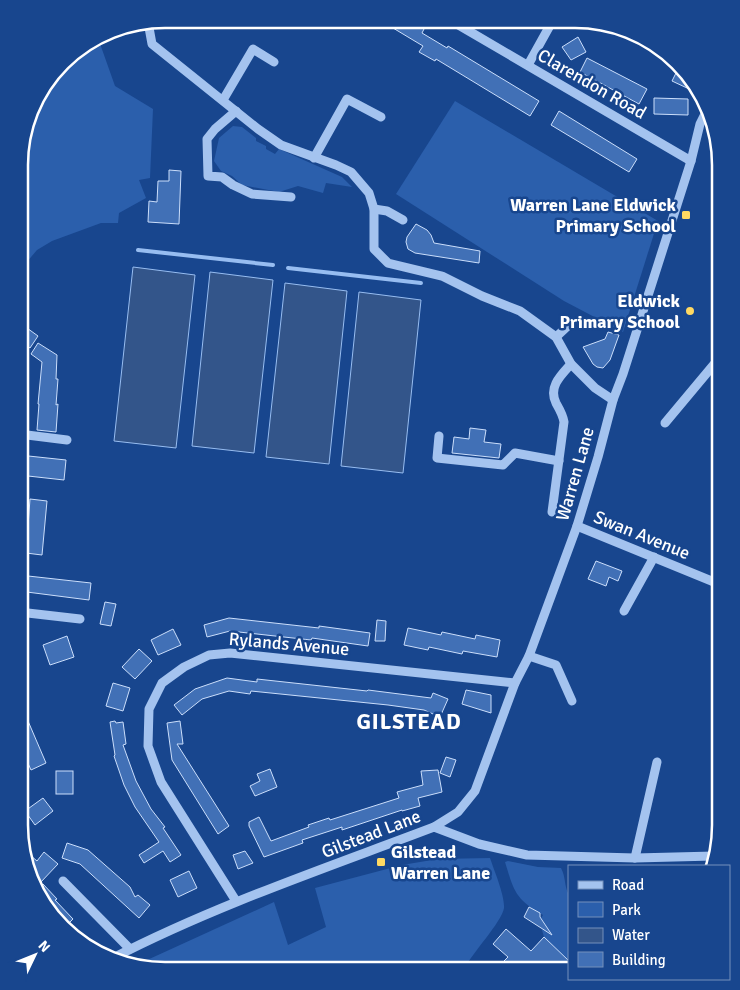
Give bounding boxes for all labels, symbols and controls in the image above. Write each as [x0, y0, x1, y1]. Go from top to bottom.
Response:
street label: Clarendon Road [534, 44, 650, 124]
place label: Warren Lane Eldwick Primary School [510, 194, 677, 237]
marker: Warren Lane Eldwick Primary School [680, 209, 692, 221]
place label: Eldwick Primary School [560, 290, 681, 333]
marker: Eldwick Primary School [684, 305, 696, 317]
street label: Warren Lane [551, 425, 599, 523]
street label: Swan Avenue [591, 506, 693, 564]
street label: Rylands Avenue [228, 628, 350, 660]
district label: GILSTEAD [356, 708, 462, 735]
street label: Gilstead Lane [318, 805, 424, 863]
place label: Gilstead Warren Lane [391, 841, 490, 884]
marker: Gilstead Warren Lane [375, 856, 387, 868]
legend [568, 865, 730, 980]
text: Road [612, 876, 644, 894]
text: Park [612, 901, 641, 919]
text: Water [612, 926, 650, 944]
north arrow [10, 930, 60, 980]
text: N [35, 937, 54, 956]
text: Building [612, 951, 666, 969]

